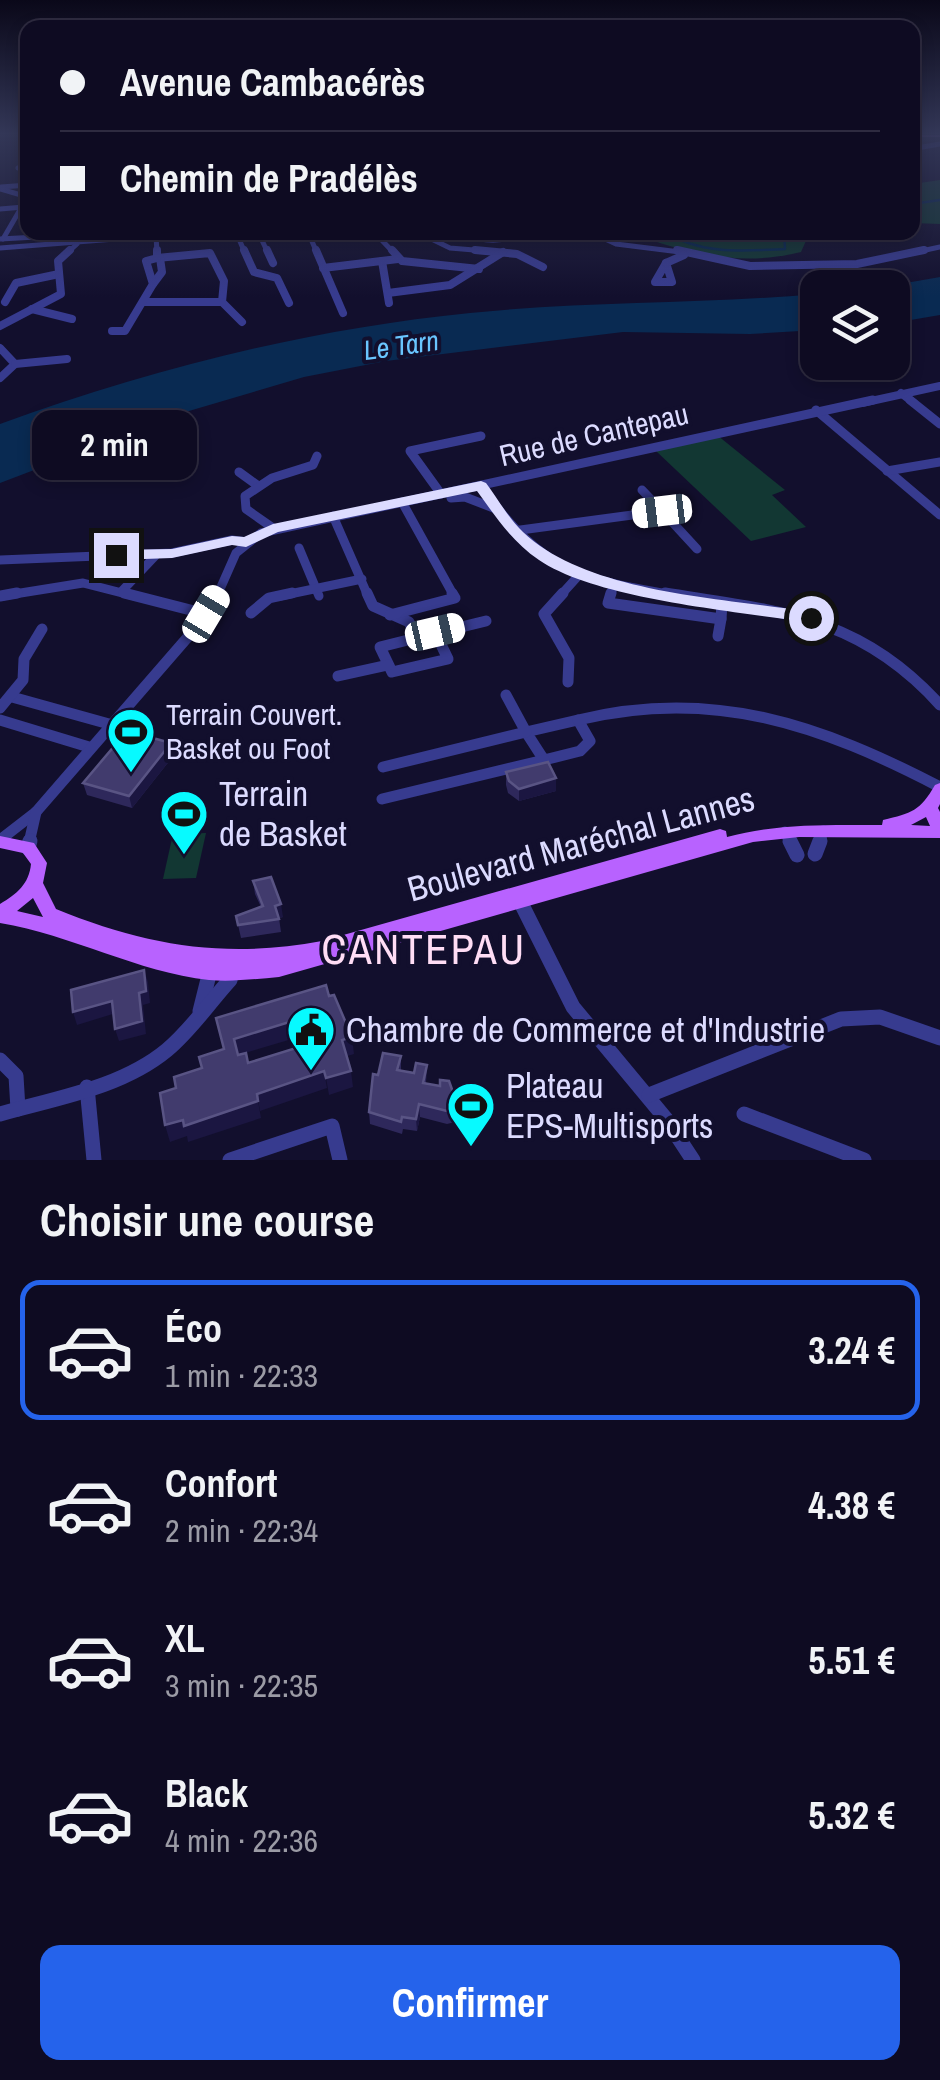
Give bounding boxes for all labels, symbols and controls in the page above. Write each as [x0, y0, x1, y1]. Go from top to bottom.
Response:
text: Avenue Cambacérès [120, 57, 425, 108]
text: Chemin de Pradélès [120, 153, 418, 204]
map controls [800, 270, 910, 380]
button: layers [800, 270, 910, 380]
water label: Le Tarn [361, 321, 441, 369]
street label: Rue de Cantepau [495, 393, 692, 475]
callout: 2 min [34, 410, 198, 480]
text: 2 min [80, 423, 149, 466]
car [630, 492, 694, 530]
route end [94, 533, 139, 578]
car [178, 581, 234, 647]
route start [789, 596, 834, 641]
car [402, 611, 468, 653]
place label: Terrain Couvert. Basket ou Foot [166, 694, 342, 768]
sports icon: Terrain Couvert. Basket ou Foot [105, 706, 157, 774]
place label: Terrain de Basket [219, 770, 347, 857]
street label: Boulevard Maréchal Lannes [402, 775, 760, 912]
sports icon: Terrain de Basket [158, 788, 210, 856]
district label: CANTEPAU [321, 921, 527, 977]
public building icon: Chambre de Commerce et d'Industrie [285, 1004, 337, 1072]
place label: Chambre de Commerce et d'Industrie [346, 1006, 825, 1053]
place label: Plateau EPS-Multisports [506, 1062, 713, 1149]
sports icon: Plateau EPS-Multisports [445, 1080, 497, 1148]
text: Choisir une course [40, 1189, 374, 1250]
text: Éco [165, 1303, 222, 1354]
icon: car [45, 1305, 135, 1395]
text: 3.24 € [808, 1325, 895, 1376]
text: 1 min · 22:33 [165, 1354, 318, 1397]
text: Confort [165, 1458, 277, 1509]
icon: car [45, 1460, 135, 1550]
text: 4.38 € [808, 1480, 895, 1531]
text: 2 min · 22:34 [165, 1509, 318, 1552]
text: XL [165, 1613, 205, 1664]
icon: car [45, 1615, 135, 1705]
text: 5.51 € [808, 1635, 895, 1686]
text: 3 min · 22:35 [165, 1664, 318, 1707]
text: Black [165, 1768, 248, 1819]
icon: car [45, 1770, 135, 1860]
text: 5.32 € [808, 1790, 895, 1841]
text: 4 min · 22:36 [165, 1819, 318, 1862]
button: Confirmer [40, 1945, 900, 2060]

